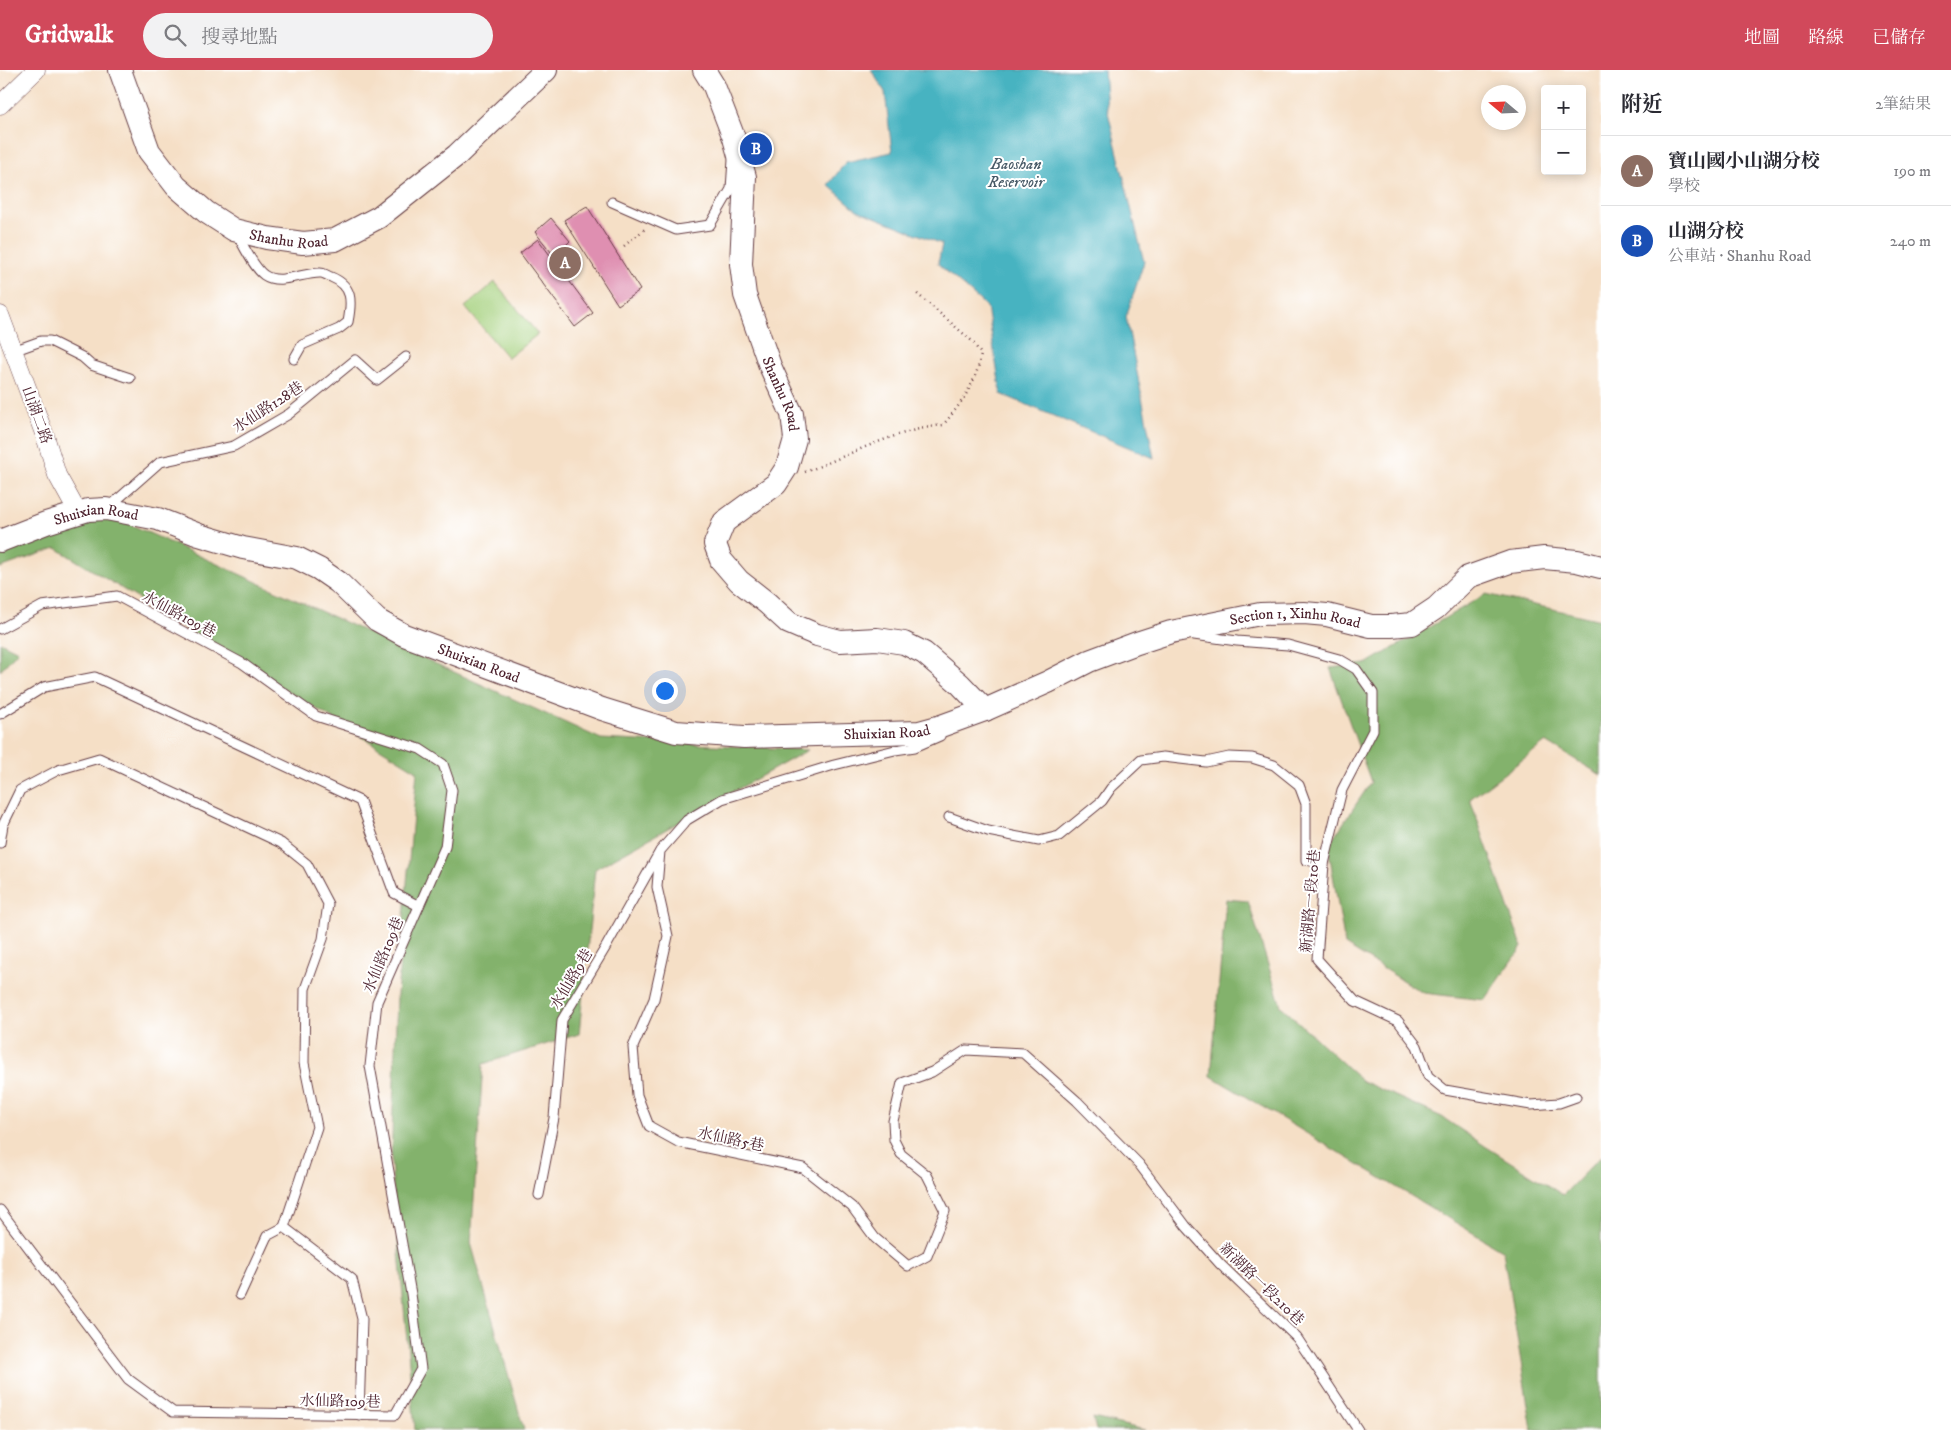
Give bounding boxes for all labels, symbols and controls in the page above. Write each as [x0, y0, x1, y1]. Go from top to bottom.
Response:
search box [143, 13, 493, 58]
text: Gridwalk [25, 20, 113, 50]
icon: search [161, 21, 189, 49]
text: 搜尋地點 [201, 26, 277, 49]
text: 地圖 [1744, 27, 1780, 49]
text: 路線 [1808, 27, 1844, 49]
text: 已儲存 [1872, 27, 1926, 49]
north arrow [1481, 85, 1526, 130]
map controls [1541, 85, 1586, 175]
button: + [1541, 85, 1586, 130]
text: 附近 [1621, 92, 1663, 118]
text: 2筆結果 [1875, 94, 1931, 114]
pin: B [740, 130, 772, 168]
button: − [1541, 130, 1586, 175]
text: 寶山國小山湖分校 [1668, 150, 1820, 173]
water label: Baoshan Reservoir [987, 154, 1045, 192]
text: A [1632, 161, 1642, 181]
text: 190 m [1893, 161, 1931, 181]
text: 學校 [1668, 176, 1700, 196]
text: 山湖分校 [1668, 220, 1744, 243]
street label: Shanhu Road [247, 225, 329, 253]
text: B [1632, 231, 1642, 251]
text: 240 m [1890, 231, 1931, 251]
pin: A [549, 244, 581, 282]
text: 公車站 · Shanhu Road [1668, 246, 1811, 266]
street label: Shanhu Road [757, 354, 803, 433]
street label: 水仙路128巷 [229, 378, 307, 437]
street label: 山湖二路 [17, 384, 56, 447]
street label: Shuixian Road [51, 500, 140, 530]
street label: 水仙路109巷 [139, 587, 219, 642]
street label: Section 1, Xinhu Road [1228, 604, 1363, 633]
street label: Shuixian Road [435, 639, 523, 688]
your location [652, 678, 678, 704]
street label: Shuixian Road [843, 720, 933, 744]
street label: 新湖路一段10巷 [1297, 849, 1324, 953]
street label: 水仙路109巷 [359, 914, 408, 996]
street label: 水仙路9巷 [546, 945, 597, 1013]
street label: 水仙路5巷 [696, 1123, 766, 1156]
street label: 新湖路一段210巷 [1215, 1239, 1308, 1330]
street label: 水仙路109巷 [299, 1391, 381, 1412]

